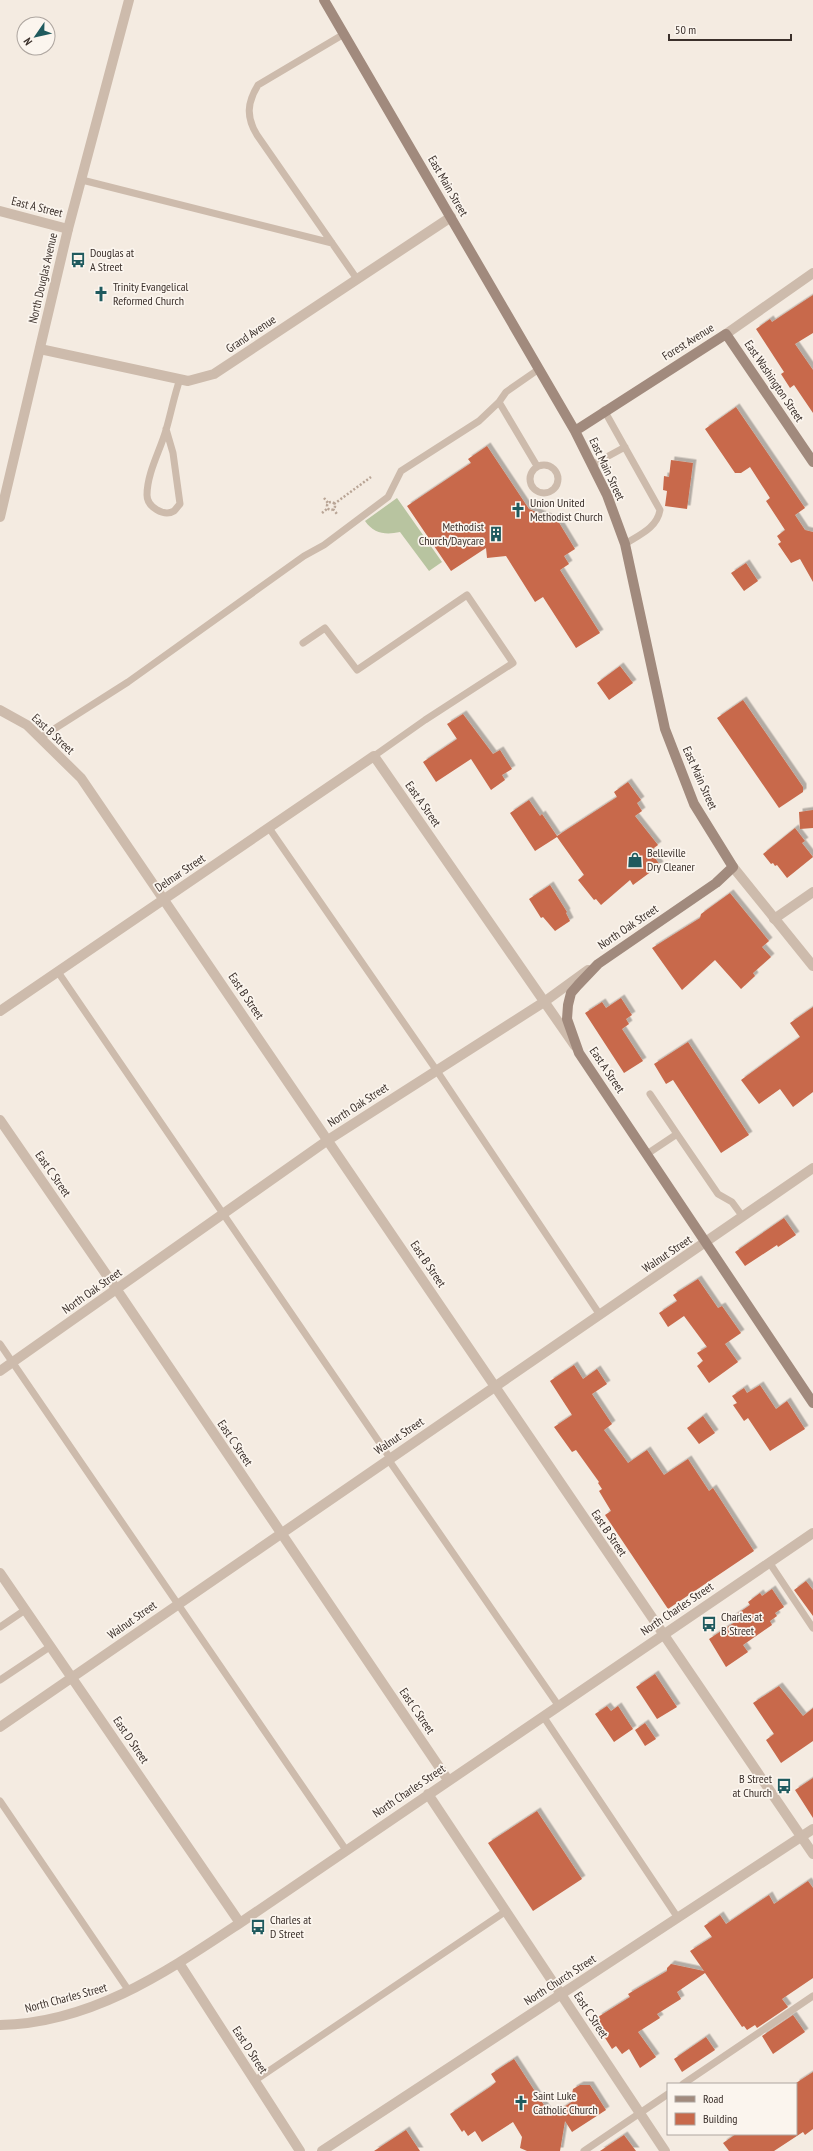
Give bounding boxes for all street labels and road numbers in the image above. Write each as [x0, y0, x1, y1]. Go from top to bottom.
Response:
street label: East Main Street [425, 153, 472, 219]
street label: East A Street [10, 193, 65, 220]
street label: North Douglas Avenue [25, 231, 60, 325]
street label: Grand Avenue [223, 311, 279, 356]
street label: Forest Avenue [659, 320, 716, 363]
street label: East Washington Street [741, 337, 808, 425]
street label: East Main Street [586, 435, 629, 503]
street label: East B Street [29, 710, 78, 758]
street label: East Main Street [680, 744, 721, 812]
street label: East A Street [402, 778, 445, 830]
street label: Delmar Street [152, 850, 208, 895]
street label: North Oak Street [595, 901, 661, 952]
street label: East B Street [225, 970, 268, 1022]
street label: East A Street [587, 1044, 629, 1096]
street label: North Oak Street [325, 1079, 392, 1130]
street label: East C Street [32, 1148, 75, 1200]
street label: Walnut Street [639, 1231, 695, 1276]
street label: East B Street [407, 1238, 450, 1290]
street label: North Oak Street [59, 1264, 125, 1317]
street label: Walnut Street [371, 1413, 427, 1458]
street label: East C Street [215, 1417, 257, 1469]
street label: East B Street [588, 1507, 631, 1559]
street label: North Charles Street [638, 1578, 716, 1638]
street label: Walnut Street [104, 1597, 160, 1642]
street label: East C Street [397, 1685, 439, 1737]
street label: East D Street [110, 1713, 153, 1767]
street label: North Charles Street [370, 1760, 448, 1820]
street label: North Church Street [521, 1950, 599, 2008]
street label: North Charles Street [23, 1979, 109, 2016]
street label: East C Street [571, 1989, 612, 2041]
street label: East D Street [230, 2023, 272, 2077]

